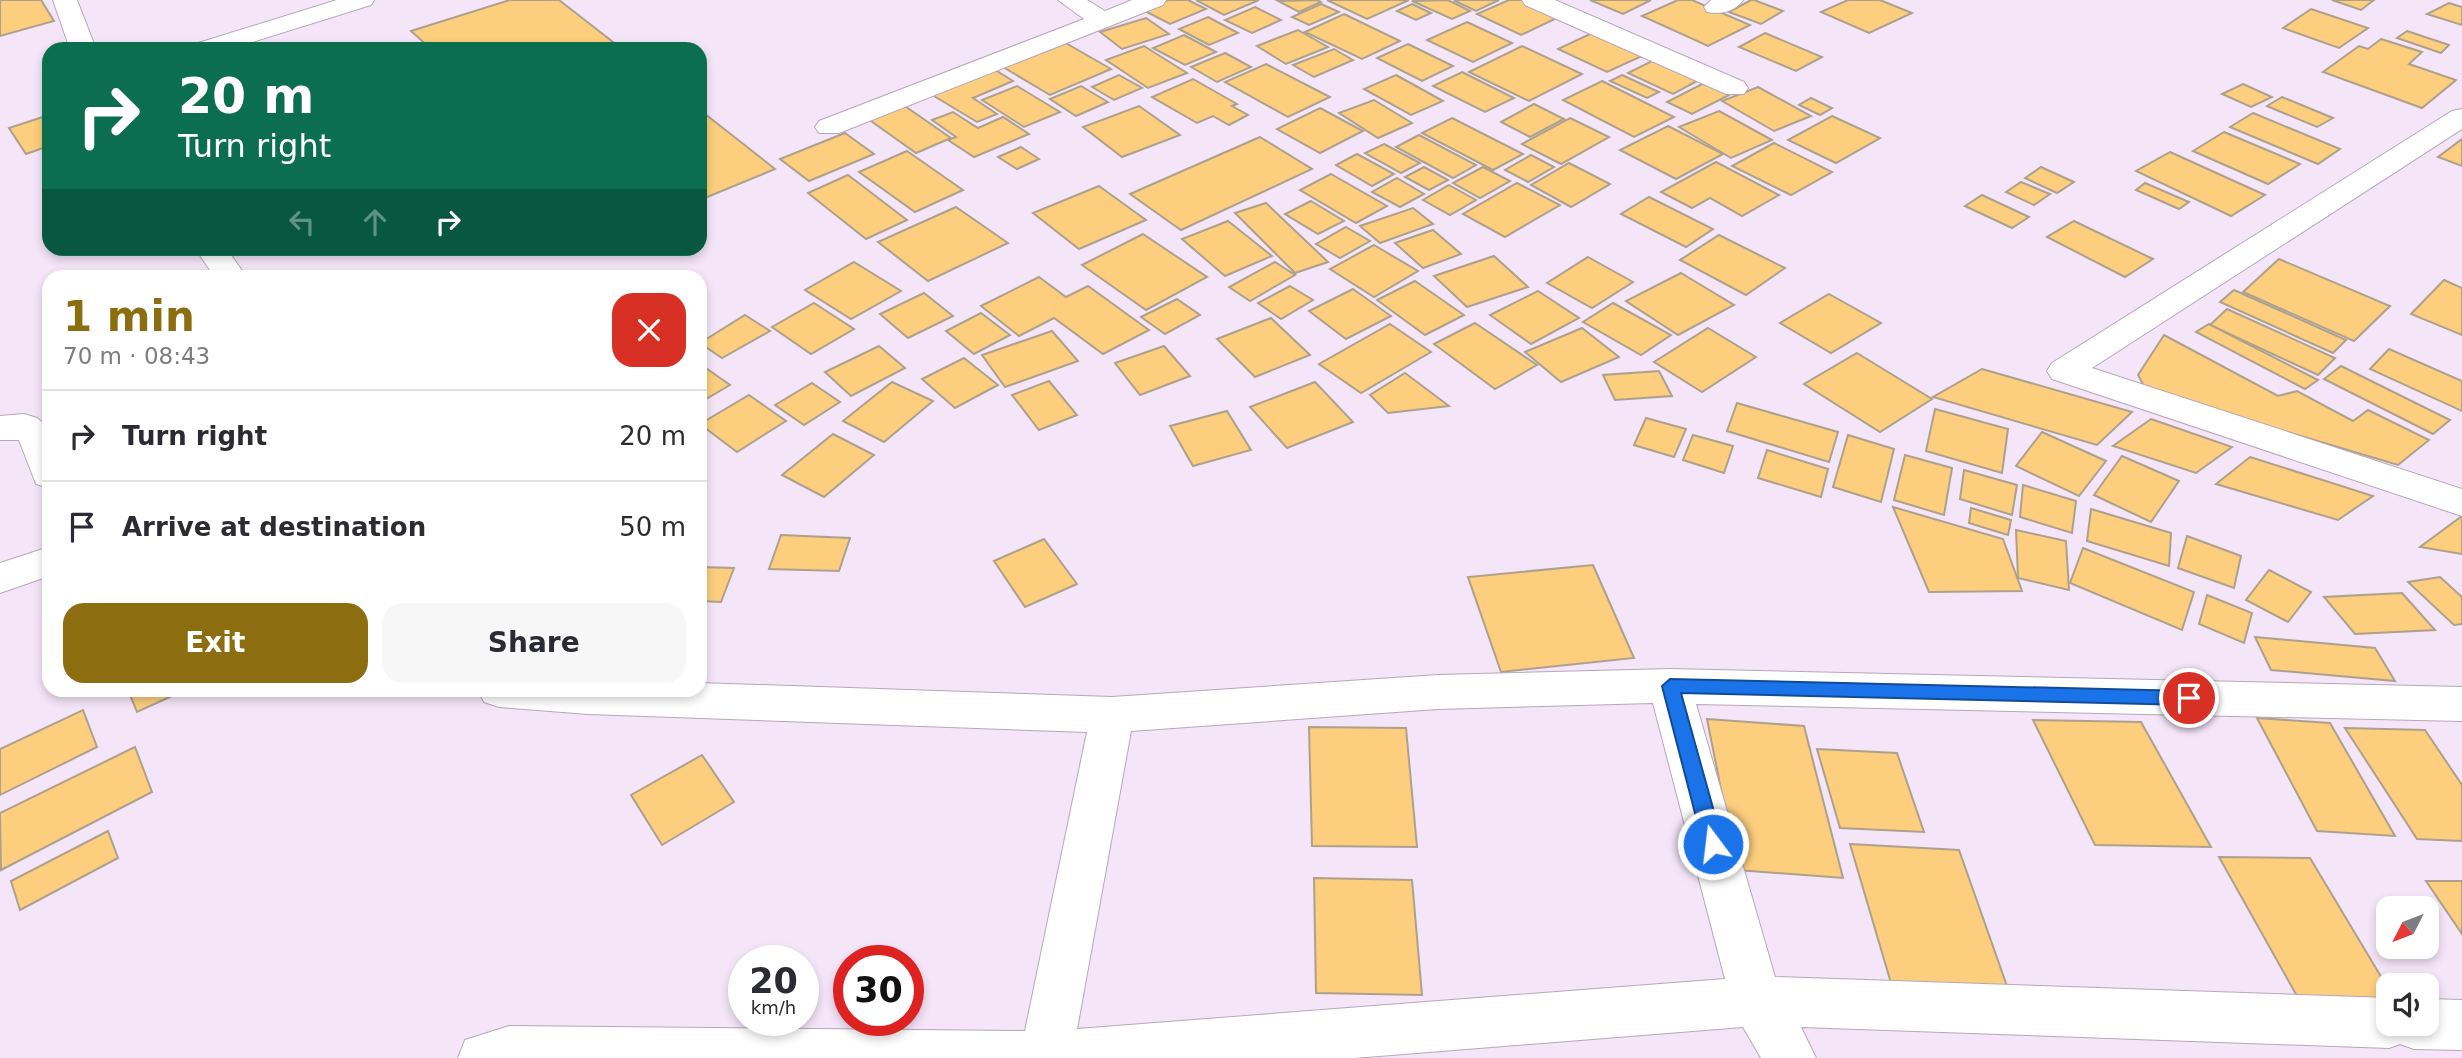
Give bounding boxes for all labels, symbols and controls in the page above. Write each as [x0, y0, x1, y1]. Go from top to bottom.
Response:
text: 20 m [178, 68, 314, 125]
icon: right [63, 70, 154, 161]
text: Turn right [178, 127, 331, 165]
icon: left [283, 203, 321, 241]
icon: ahead [356, 203, 394, 241]
icon: right [429, 203, 467, 241]
text: 1 min [63, 292, 195, 341]
button: close [612, 293, 686, 367]
text: 70 m · 08:43 [63, 343, 210, 369]
icon: right [63, 417, 101, 455]
text: Turn right [122, 421, 267, 451]
text: 20 m [619, 421, 686, 451]
icon: arrive [63, 508, 101, 546]
text: Arrive at destination [122, 512, 426, 542]
text: 50 m [619, 512, 686, 542]
button: Exit [63, 603, 368, 683]
button: Share [382, 603, 686, 683]
pin [2159, 668, 2219, 728]
icon: arrive [2170, 679, 2208, 717]
position arrow [1676, 807, 1750, 881]
north arrow [2376, 896, 2440, 959]
map controls [2376, 896, 2439, 1036]
speed limit sign: 30 [833, 945, 924, 1036]
text: 20 [749, 961, 798, 1001]
button: sound [2376, 973, 2439, 1036]
text: km/h [751, 997, 796, 1018]

